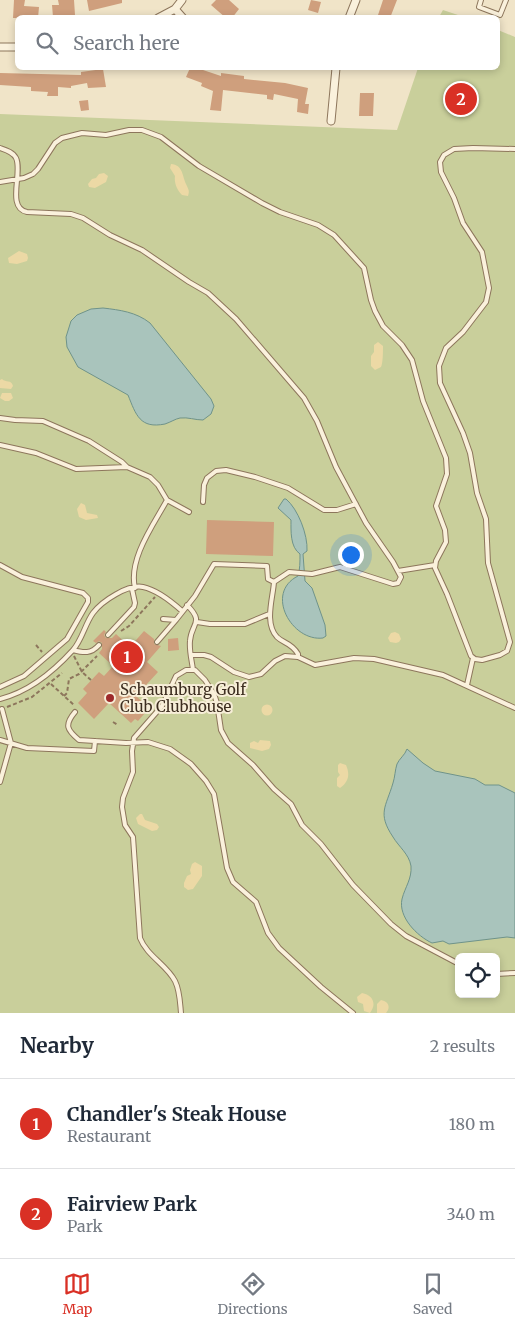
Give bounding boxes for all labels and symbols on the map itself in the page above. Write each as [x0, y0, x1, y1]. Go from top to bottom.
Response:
pin: 2 [445, 80, 477, 118]
your location [338, 542, 364, 568]
pin: 1 [111, 638, 143, 676]
place label: Schaumburg Golf Club Clubhouse [120, 680, 247, 716]
marker: Schaumburg Golf Club Clubhouse [104, 692, 116, 704]

